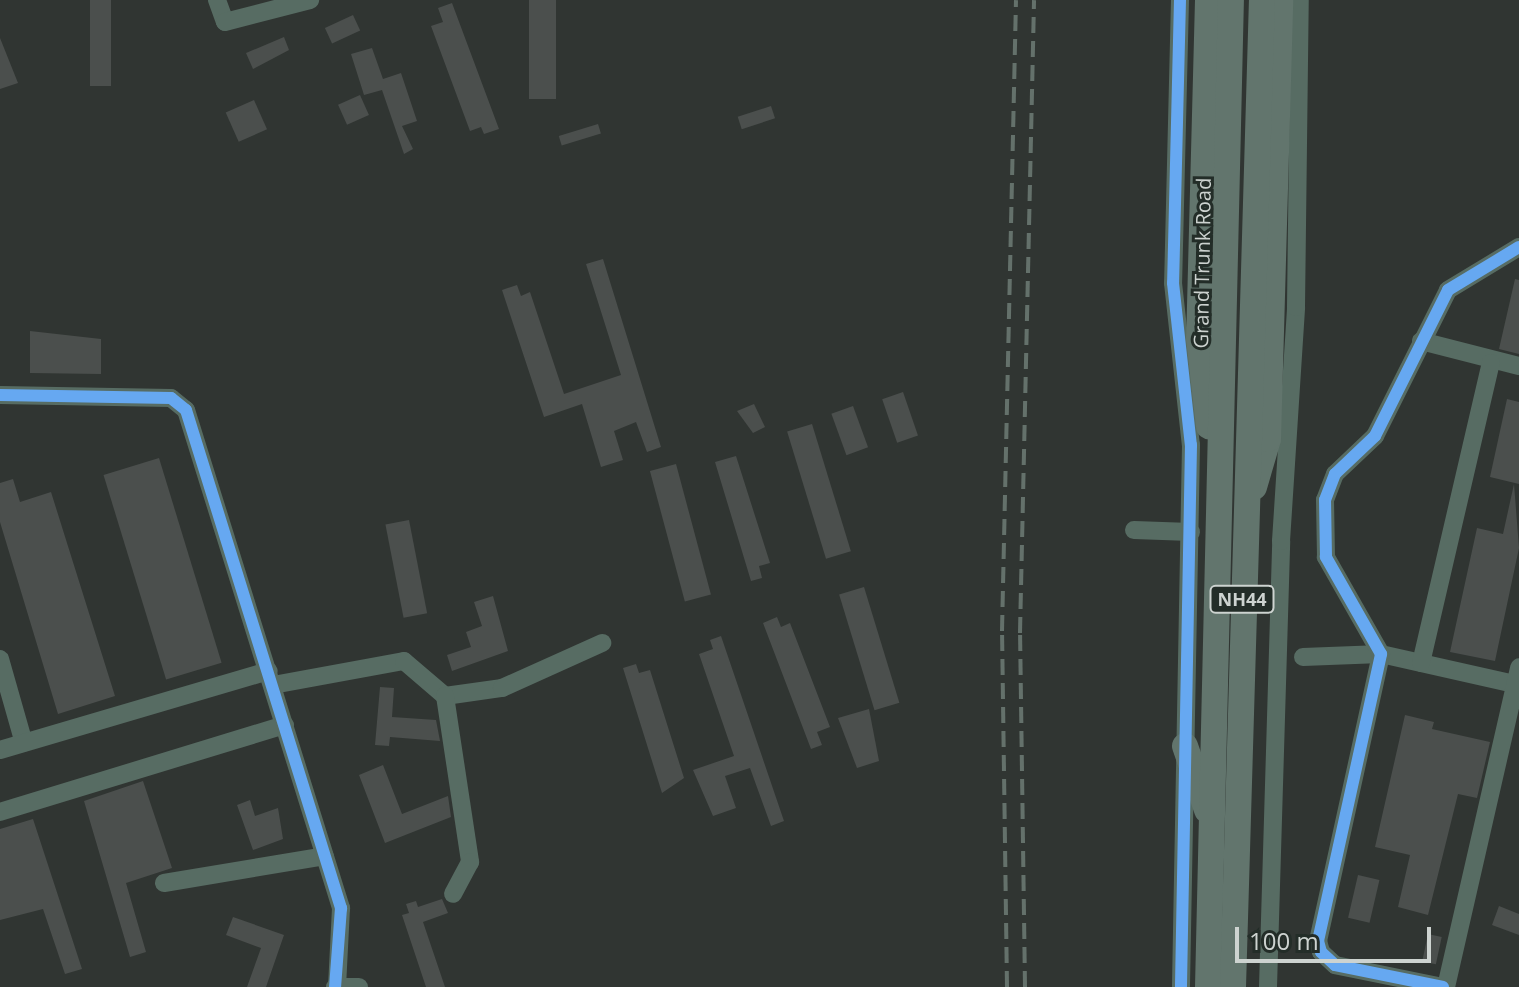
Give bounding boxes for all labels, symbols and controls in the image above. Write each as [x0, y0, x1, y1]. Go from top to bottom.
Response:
street label: Grand Trunk Road [1189, 177, 1215, 349]
road number: NH44 [1208, 585, 1276, 613]
scale bar [1239, 911, 1435, 961]
text: 100 m [1249, 924, 1319, 957]

